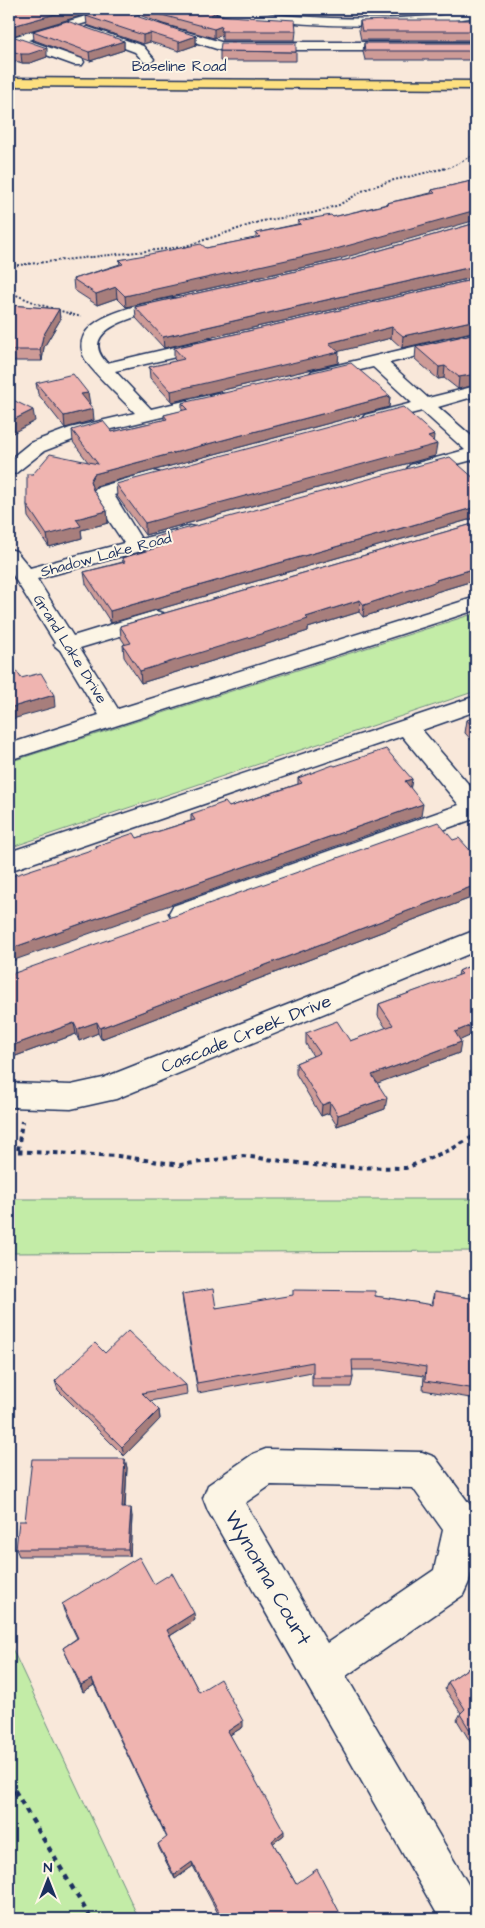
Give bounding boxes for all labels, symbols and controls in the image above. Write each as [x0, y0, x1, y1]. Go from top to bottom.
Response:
street label: Baseline Road [132, 56, 227, 77]
street label: Shadow Lake Road [38, 527, 174, 583]
street label: Grand Lake Drive [28, 590, 112, 708]
street label: Cascade Creek Drive [157, 988, 335, 1080]
street label: Wynonna Court [216, 1505, 319, 1652]
north arrow [22, 1856, 72, 1906]
text: N [44, 1858, 53, 1878]

